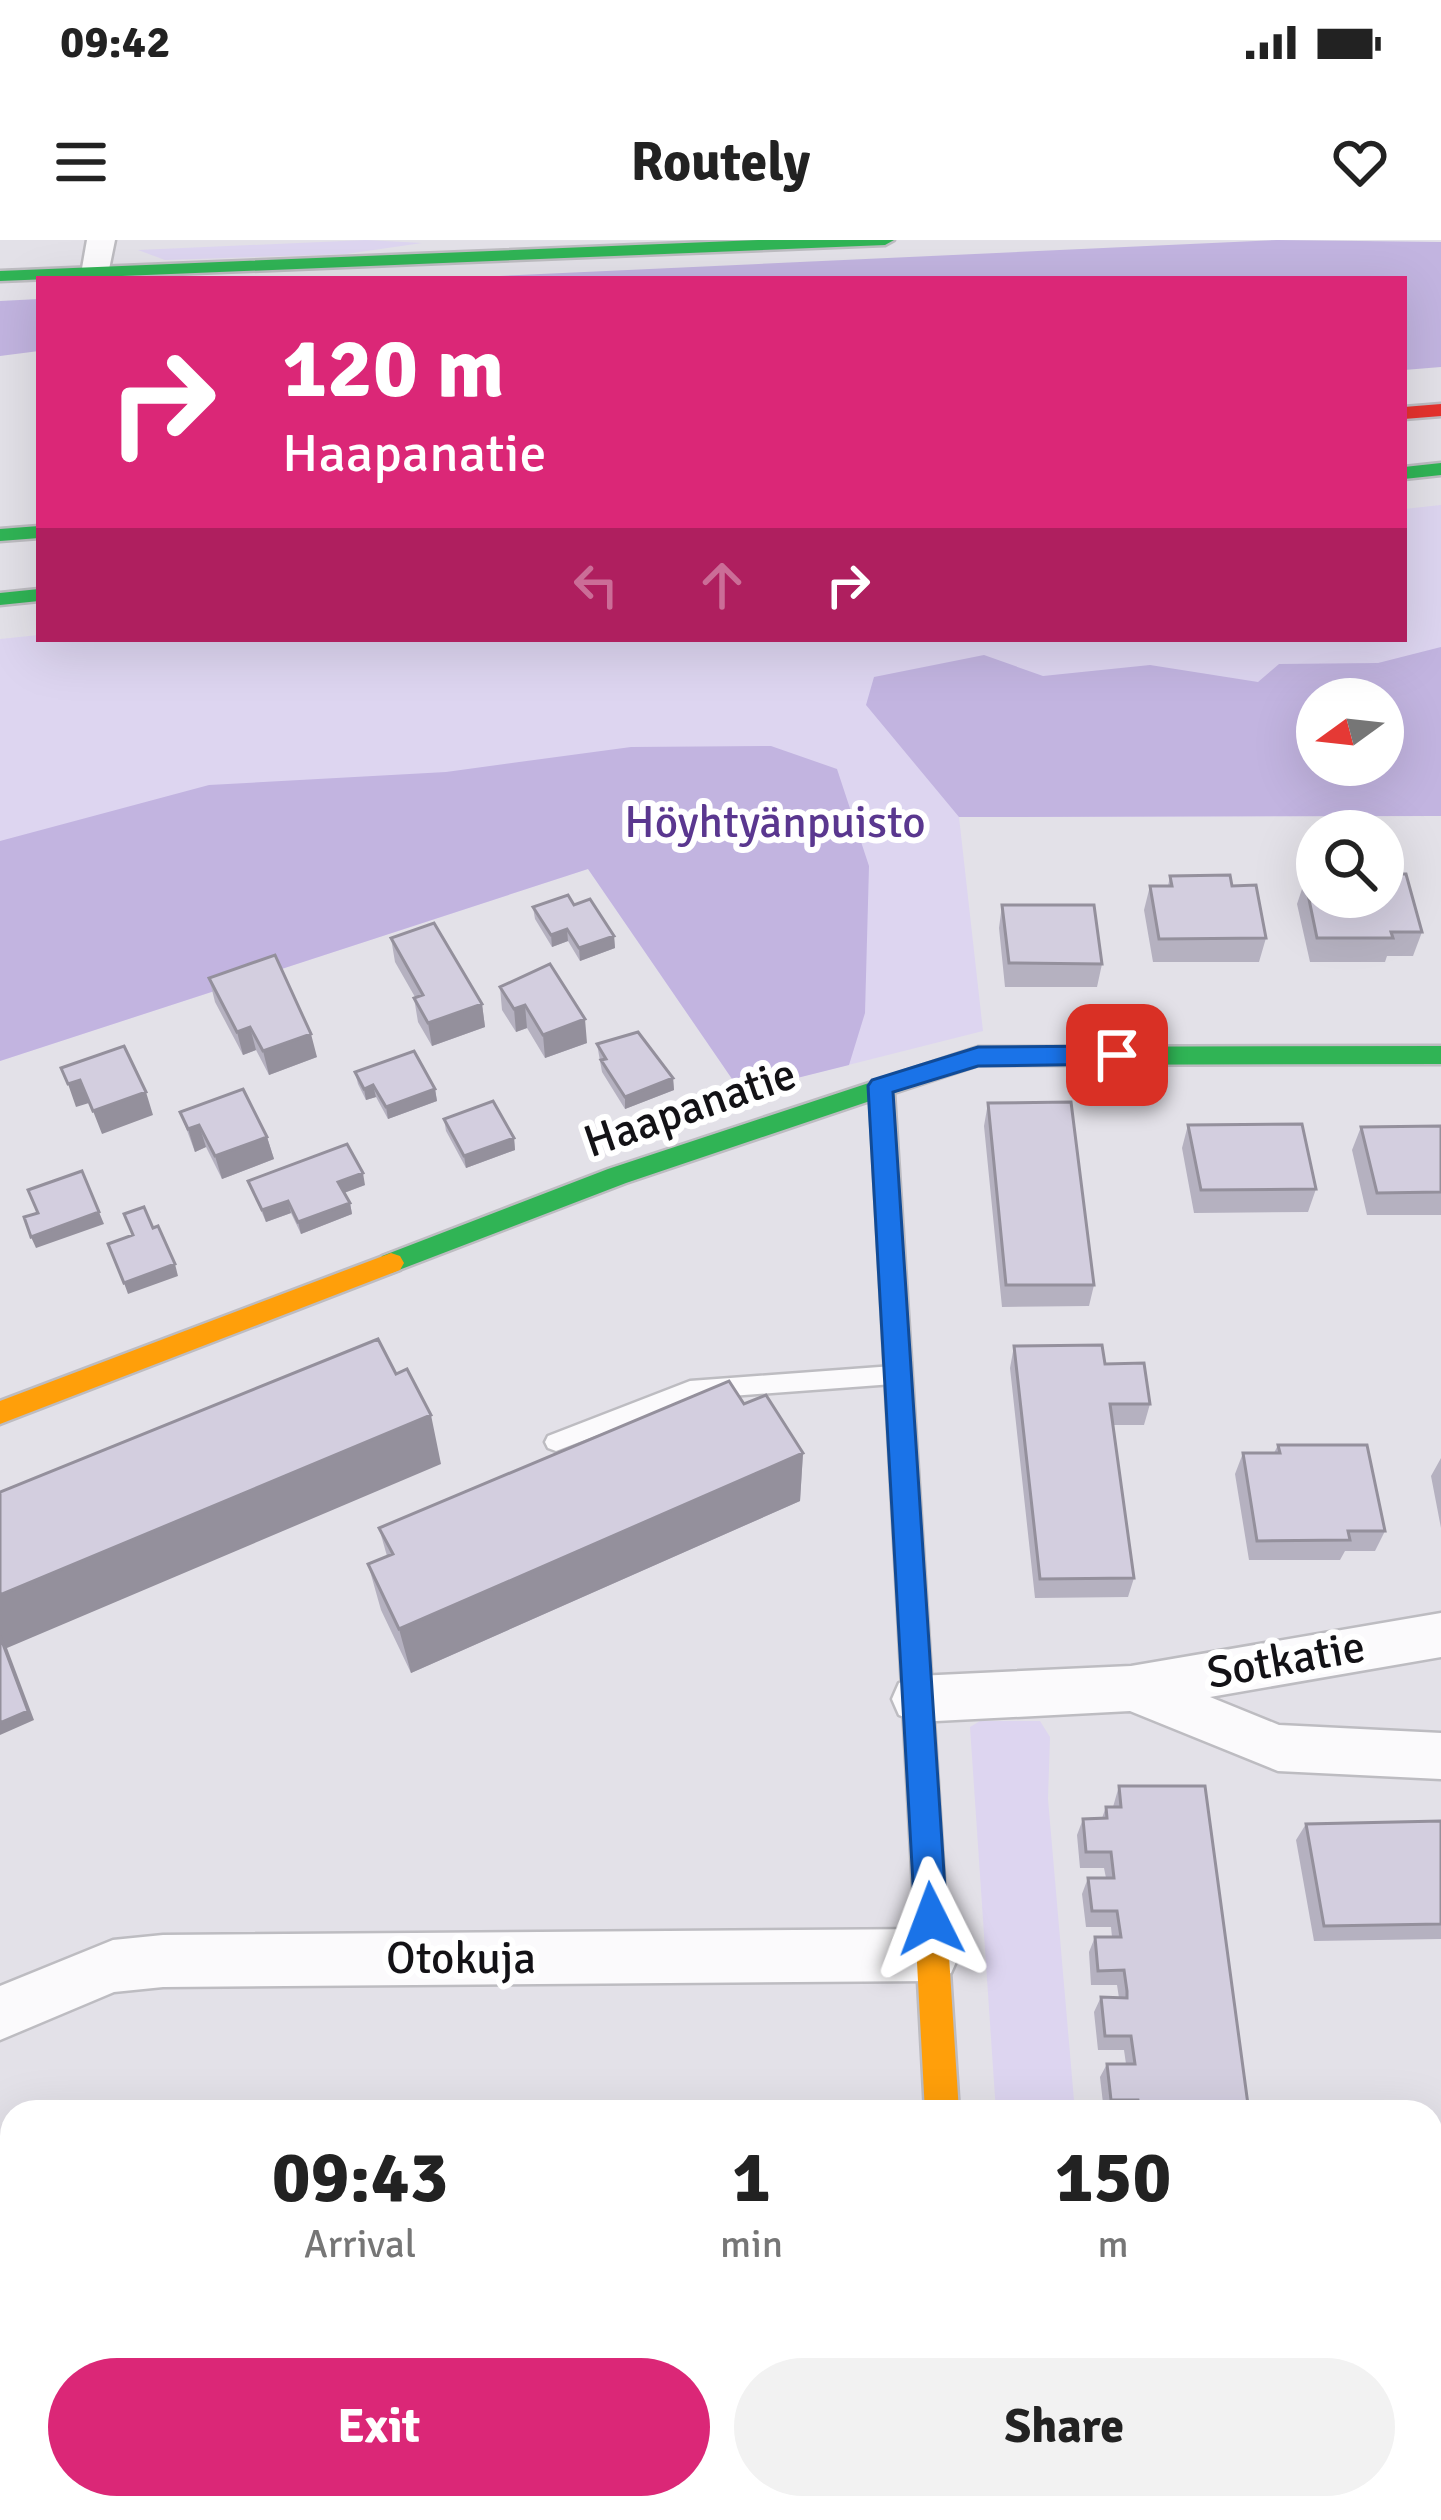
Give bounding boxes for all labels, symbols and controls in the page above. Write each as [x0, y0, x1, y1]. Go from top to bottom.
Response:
text: 09:42 [60, 15, 170, 70]
icon: menu [48, 129, 114, 195]
text: Routely [631, 129, 810, 196]
icon: heart [1327, 129, 1393, 195]
text: 120 m [282, 317, 504, 421]
icon: right [84, 324, 240, 480]
text: Haapanatie [282, 420, 546, 487]
icon: left [563, 552, 629, 618]
icon: ahead [689, 552, 755, 618]
icon: right [815, 552, 881, 618]
north arrow [1296, 678, 1404, 786]
map controls [1296, 678, 1404, 918]
park label: Höyhtyänpuisto [624, 795, 926, 850]
button: search [1296, 810, 1404, 918]
pin [1066, 1004, 1168, 1106]
icon: arrive [1084, 1022, 1150, 1088]
street label: Haapanatie [577, 1046, 803, 1170]
street label: Sotkatie [1203, 1619, 1369, 1701]
position arrow [868, 1856, 994, 1982]
street label: Otokuja [386, 1931, 536, 1986]
text: 09:43 [272, 2133, 448, 2222]
text: 1 [732, 2133, 771, 2222]
text: 150 [1055, 2133, 1171, 2222]
text: Arrival [304, 2220, 416, 2268]
text: min [720, 2220, 783, 2268]
text: m [1097, 2220, 1129, 2268]
button: Exit [48, 2358, 710, 2496]
button: Share [734, 2358, 1395, 2496]

